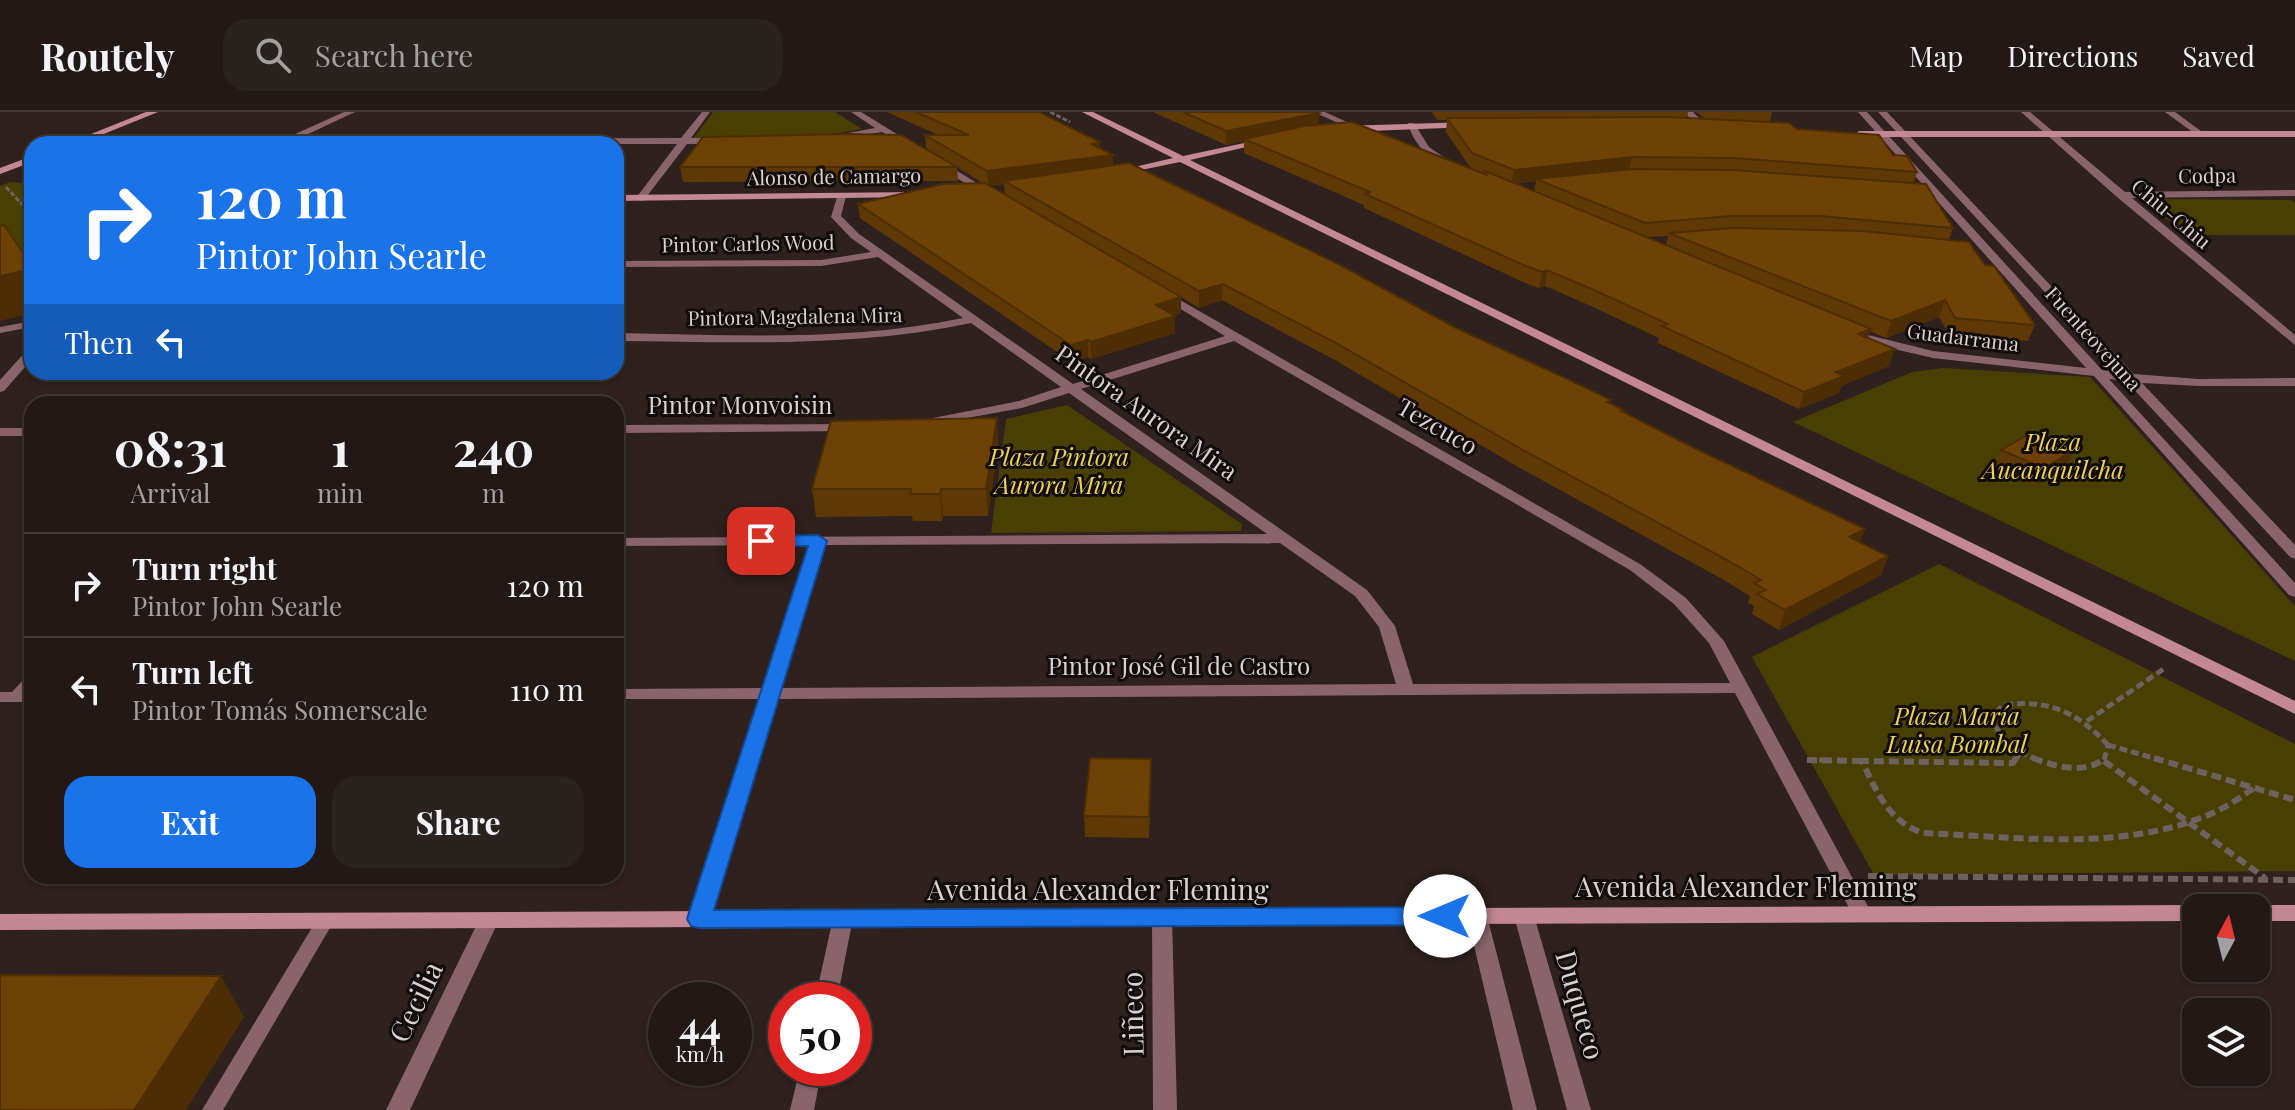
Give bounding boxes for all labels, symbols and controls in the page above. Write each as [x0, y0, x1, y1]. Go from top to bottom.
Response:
search box [223, 19, 783, 91]
text: Routely [40, 30, 175, 81]
icon: search [251, 33, 295, 77]
text: Search here [315, 35, 473, 75]
text: Map [1909, 37, 1963, 74]
text: Directions [2007, 37, 2138, 74]
text: Saved [2182, 37, 2255, 74]
text: 120 m [196, 158, 347, 233]
street label: Alonso de Camargo [746, 160, 921, 191]
street label: Codpa [2178, 160, 2236, 189]
icon: right [64, 168, 168, 272]
street label: Chiu-Chiu [2127, 172, 2218, 254]
street label: Pintor Carlos Wood [661, 227, 835, 258]
text: Pintor John Searle [196, 230, 487, 278]
street label: Fuenteovejuna [2040, 280, 2148, 396]
street label: Pintora Magdalena Mira [687, 300, 903, 331]
street label: Guadarrama [1906, 316, 2021, 357]
icon: left [149, 320, 193, 364]
text: Then [64, 322, 133, 362]
street label: Pintora Aurora Mira [1050, 337, 1244, 486]
street label: Pintor Monvoisin [648, 388, 832, 420]
street label: Tezcuco [1392, 389, 1484, 461]
text: 08:31 [114, 415, 227, 479]
text: 1 [331, 415, 349, 479]
text: 240 [453, 415, 534, 479]
park label: Plaza Aucanquilcha [1979, 425, 2124, 485]
park label: Plaza Pintora Aurora Mira [988, 440, 1129, 500]
text: Arrival [130, 475, 211, 510]
text: min [317, 475, 363, 510]
text: m [482, 475, 505, 510]
pin [727, 507, 795, 575]
icon: arrive [739, 519, 783, 563]
text: Turn right [132, 548, 277, 588]
icon: right [64, 563, 108, 607]
text: 120 m [506, 565, 584, 605]
text: Pintor John Searle [132, 588, 342, 623]
street label: Pintor José Gil de Castro [1048, 649, 1310, 681]
text: Turn left [132, 652, 253, 692]
icon: left [64, 667, 108, 711]
text: 110 m [510, 669, 584, 709]
text: Pintor Tomás Somerscale [132, 692, 428, 727]
park label: Plaza María Luisa Bombal [1886, 699, 2028, 759]
button: Exit [64, 776, 316, 868]
button: Share [332, 776, 584, 868]
street label: Avenida Alexander Fleming [1574, 867, 1917, 904]
street label: Avenida Alexander Fleming [926, 870, 1269, 907]
position arrow [1403, 874, 1487, 958]
north arrow [2182, 894, 2270, 982]
map controls [2182, 894, 2270, 1086]
street label: Duqueco [1548, 946, 1615, 1063]
street label: Cecilia [379, 955, 450, 1048]
street label: Liñeco [1112, 971, 1151, 1057]
speed limit sign: 50 [768, 982, 872, 1086]
text: 44 [679, 997, 721, 1050]
button: layers [2182, 998, 2270, 1086]
text: km/h [676, 1040, 724, 1067]

